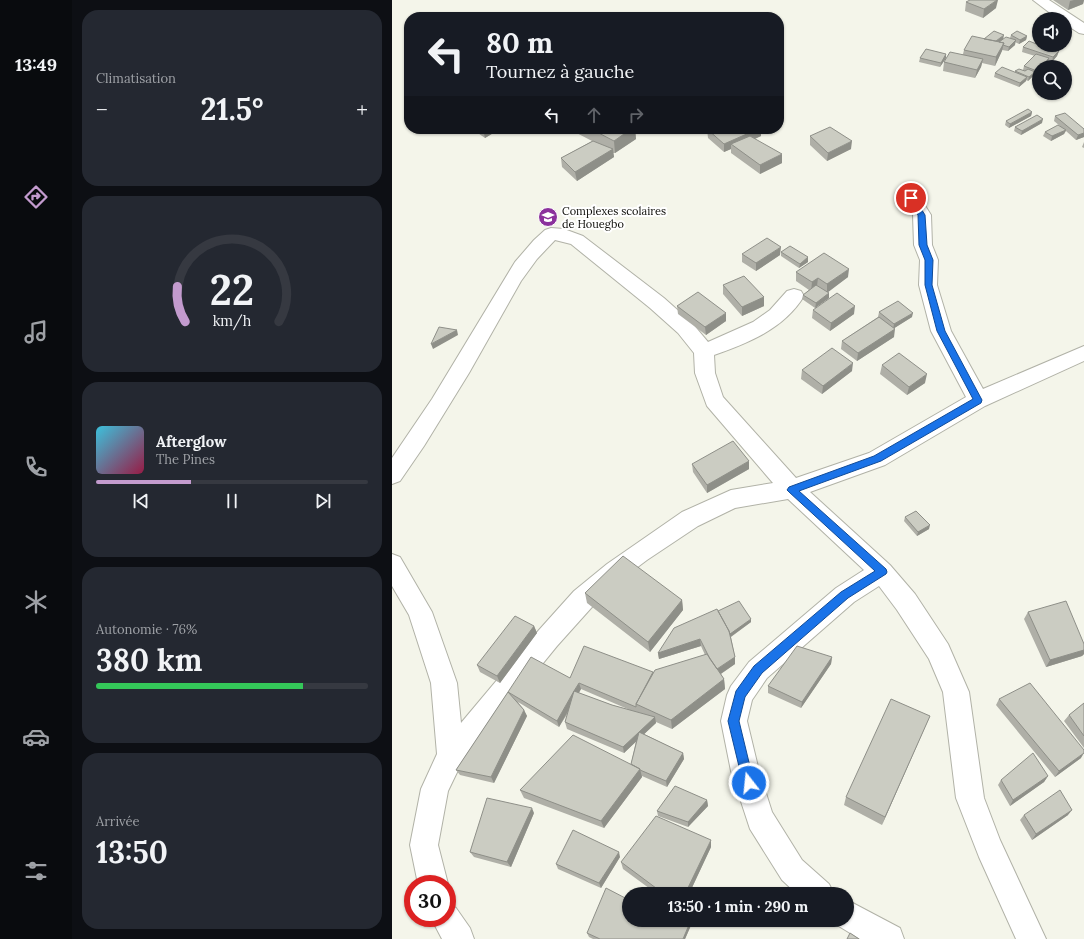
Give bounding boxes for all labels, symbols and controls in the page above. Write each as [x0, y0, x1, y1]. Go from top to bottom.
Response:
map controls [1032, 12, 1072, 100]
button: sound [1032, 12, 1072, 52]
text: 80 m [486, 25, 553, 61]
icon: left [420, 28, 472, 80]
text: 13:49 [15, 53, 57, 76]
text: Tournez à gauche [486, 60, 634, 83]
button: search [1032, 60, 1072, 100]
text: Climatisation [96, 70, 176, 87]
text: 21.5° [201, 90, 263, 128]
text: − [96, 95, 108, 123]
text: + [356, 95, 368, 123]
icon: left [541, 104, 563, 126]
icon: ahead [583, 104, 605, 126]
icon: right [625, 104, 647, 126]
pin [894, 181, 928, 215]
icon: directions [22, 183, 50, 211]
icon: arrive [900, 187, 922, 209]
place label: Complexes scolaires de Houegbo [562, 204, 666, 231]
school or university icon: Complexes scolaires de Houegbo [537, 206, 559, 228]
text: 22 [210, 262, 254, 315]
text: km/h [213, 311, 252, 330]
icon: music [22, 318, 50, 346]
text: Afterglow [156, 432, 226, 451]
text: The Pines [156, 451, 215, 468]
icon: phone [22, 453, 50, 481]
icon: previous [130, 490, 152, 512]
icon: pause [221, 490, 243, 512]
icon: next [312, 490, 334, 512]
icon: climate [22, 588, 50, 616]
text: Autonomie · 76% [96, 621, 197, 638]
text: 380 km [96, 641, 202, 679]
icon: car [22, 723, 50, 751]
position arrow [728, 762, 770, 804]
text: Arrivée [96, 813, 140, 830]
text: 13:50 [96, 833, 168, 871]
icon: filters [22, 857, 50, 885]
speed limit sign: 30 [404, 875, 456, 927]
text: 13:50 · 1 min · 290 m [668, 897, 808, 916]

